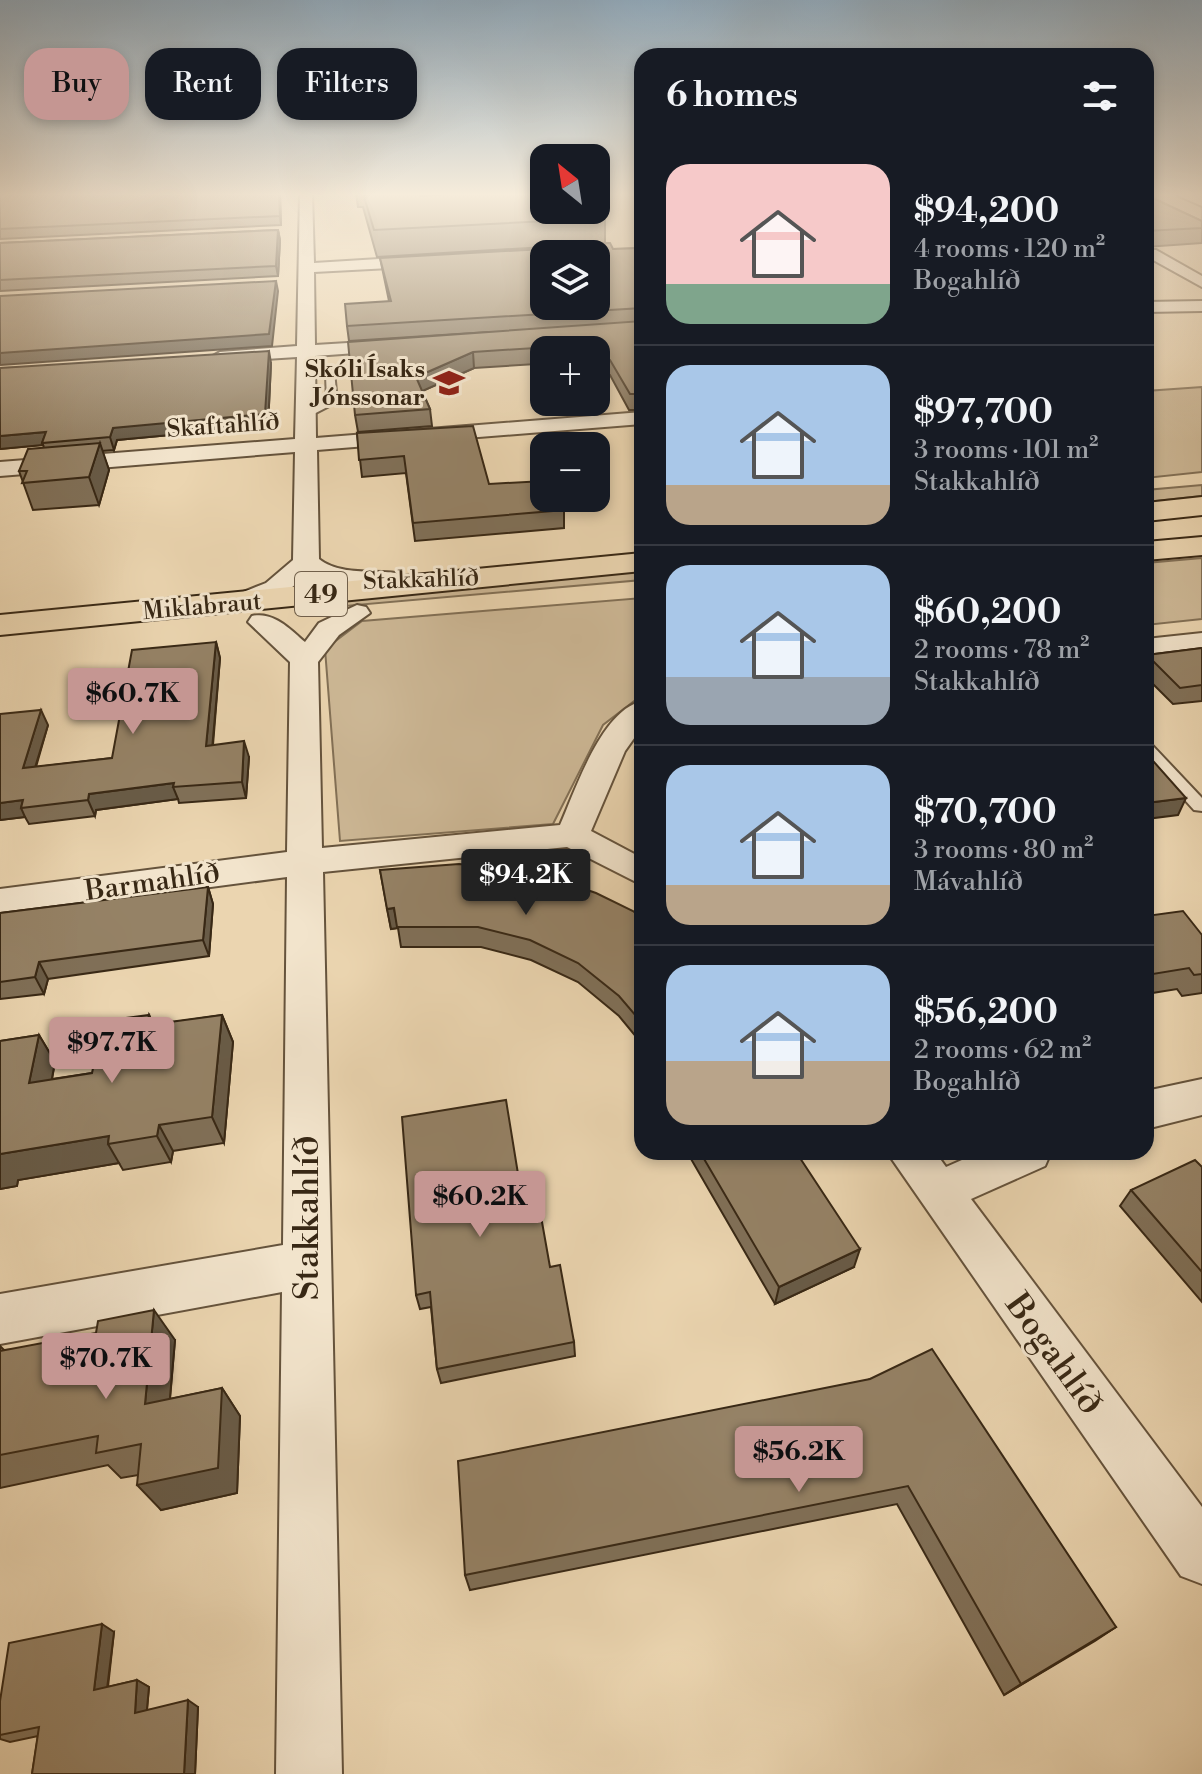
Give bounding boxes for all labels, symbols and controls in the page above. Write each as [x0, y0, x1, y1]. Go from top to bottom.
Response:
chip: Buy [24, 48, 129, 120]
chip: Rent [145, 48, 261, 120]
chip: Filters [277, 48, 417, 120]
icon: filters [1078, 74, 1122, 118]
text: 6 homes [666, 75, 798, 117]
north arrow [530, 144, 610, 224]
map controls [530, 144, 610, 512]
text: $94,200 [914, 191, 1059, 233]
icon: home [730, 196, 826, 292]
text: 4 rooms · 120 m² [914, 233, 1105, 265]
button: layers [530, 240, 610, 320]
text: Bogahlíð [914, 265, 1020, 297]
button: + [530, 336, 610, 416]
place label: Skóli Ísaks Jónssonar [305, 353, 425, 413]
school or university icon: Skóli Ísaks Jónssonar [432, 366, 466, 400]
text: $97,700 [914, 392, 1053, 434]
icon: home [730, 397, 826, 493]
street label: Skaftahlíð [166, 407, 281, 445]
button: − [530, 432, 610, 512]
text: 3 rooms · 101 m² [914, 434, 1098, 466]
text: Stakkahlíð [914, 466, 1040, 498]
street label: Stakkahlíð [363, 563, 480, 597]
road number: 49 [295, 572, 347, 616]
street label: Miklabraut [141, 587, 263, 627]
text: $60,200 [914, 592, 1062, 634]
icon: home [730, 597, 826, 693]
text: 2 rooms · 78 m² [914, 634, 1089, 666]
text: Stakkahlíð [914, 666, 1040, 698]
pin: $60.7K [68, 668, 198, 736]
text: $60.7K [86, 678, 180, 710]
text: $70,700 [914, 792, 1057, 834]
icon: home [730, 797, 826, 893]
text: 3 rooms · 80 m² [914, 834, 1093, 866]
pin: $94.2K [461, 849, 591, 917]
street label: Barmahlíð [82, 856, 222, 909]
text: $94.2K [479, 859, 573, 891]
text: Mávahlíð [914, 866, 1023, 898]
text: $56,200 [914, 992, 1058, 1034]
icon: home [730, 997, 826, 1093]
pin: $97.7K [47, 1017, 177, 1085]
text: $97.7K [67, 1027, 157, 1059]
text: 2 rooms · 62 m² [914, 1034, 1091, 1066]
text: Bogahlíð [914, 1066, 1020, 1098]
street label: Stakkahlíð [287, 1136, 329, 1300]
pin: $60.2K [415, 1171, 545, 1239]
text: $60.2K [432, 1181, 528, 1213]
street label: Bogahlíð [995, 1285, 1111, 1423]
pin: $70.7K [41, 1333, 171, 1401]
text: $70.7K [60, 1343, 152, 1375]
pin: $56.2K [734, 1426, 864, 1494]
text: $56.2K [753, 1436, 845, 1468]

